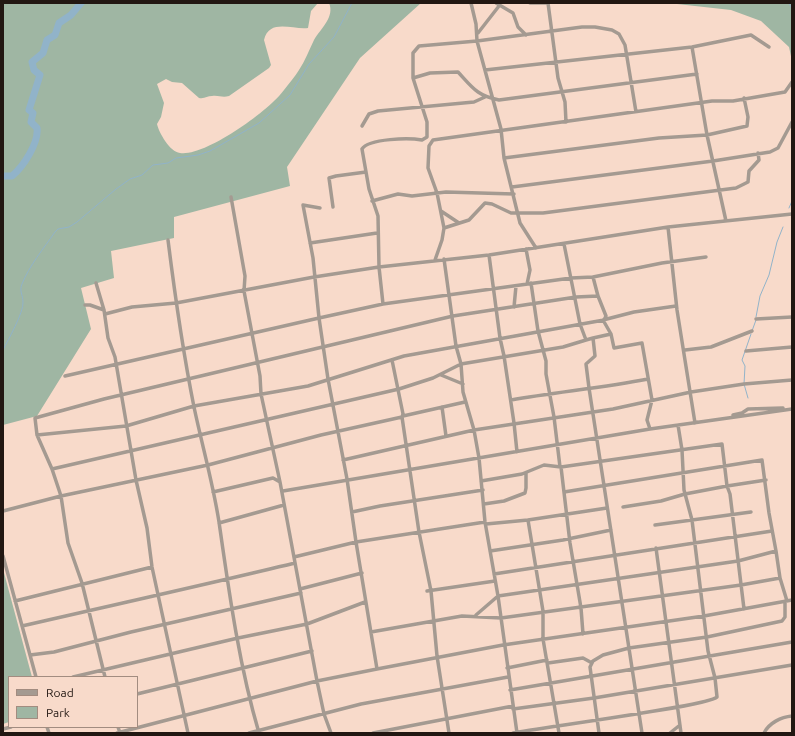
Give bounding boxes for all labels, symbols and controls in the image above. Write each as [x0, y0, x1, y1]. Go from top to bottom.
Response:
legend [8, 676, 138, 728]
text: Road [46, 686, 74, 699]
text: Park [46, 706, 70, 719]

